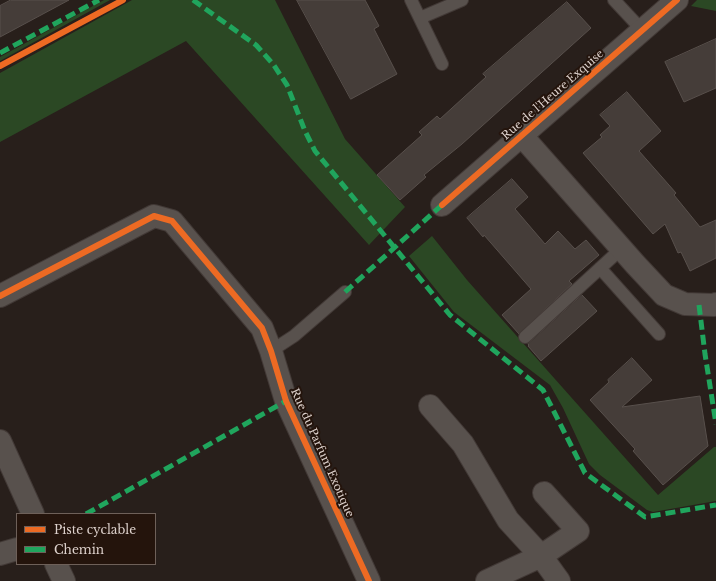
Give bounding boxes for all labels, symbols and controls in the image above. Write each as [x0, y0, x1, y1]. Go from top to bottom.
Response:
street label: Rue de l'Heure Exquise [499, 47, 607, 143]
street label: Rue du Parfum Exotique [288, 387, 356, 519]
legend [16, 513, 156, 565]
text: Piste cyclable [54, 522, 136, 537]
text: Chemin [54, 542, 104, 557]

